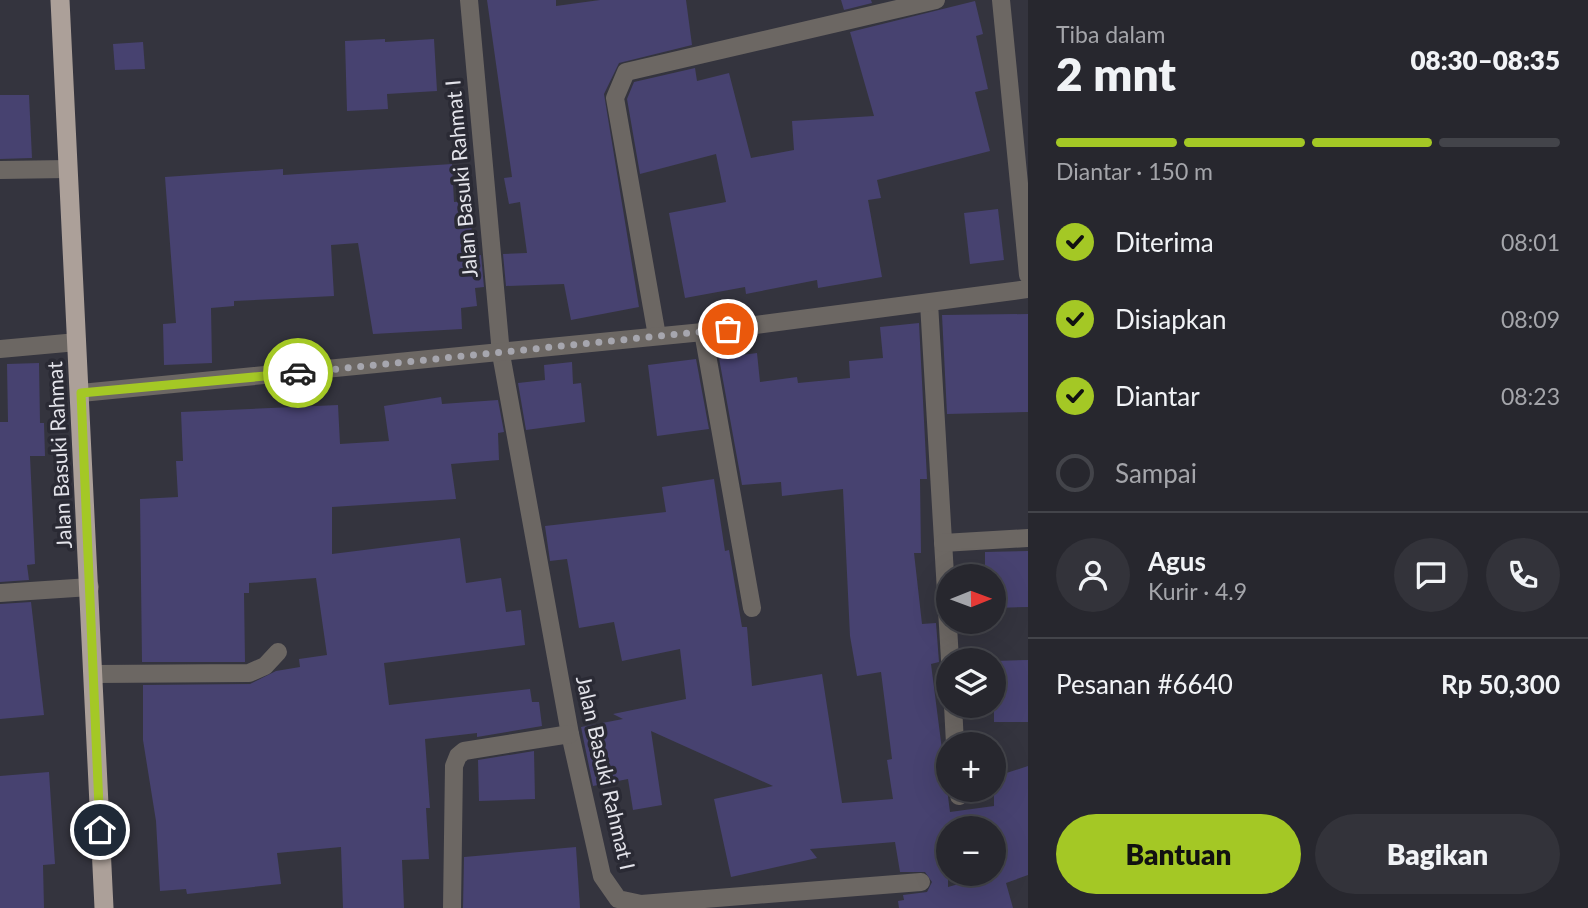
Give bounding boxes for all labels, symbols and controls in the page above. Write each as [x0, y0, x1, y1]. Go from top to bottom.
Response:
text: Tiba dalam [1056, 20, 1165, 48]
text: 08:30–08:35 [1410, 44, 1560, 76]
text: 2 mnt [1056, 46, 1176, 101]
street label: Jalan Basuki Rahmat I [439, 79, 482, 279]
text: Diantar · 150 m [1056, 157, 1213, 185]
icon: check [1056, 223, 1094, 261]
text: Diterima [1115, 226, 1214, 258]
text: 08:01 [1501, 228, 1560, 256]
pin [698, 299, 758, 359]
icon: check [1056, 300, 1094, 338]
text: Disiapkan [1115, 303, 1226, 335]
text: 08:09 [1501, 305, 1560, 333]
icon: bag [709, 310, 747, 348]
courier [263, 338, 333, 408]
icon: car [279, 354, 317, 392]
street label: Jalan Basuki Rahmat [41, 360, 76, 549]
icon: check [1056, 377, 1094, 415]
text: Diantar [1115, 380, 1200, 412]
text: 08:23 [1501, 382, 1560, 410]
text: Sampai [1115, 457, 1197, 489]
button: person [1056, 538, 1130, 612]
button: chat [1394, 538, 1468, 612]
button: phone [1486, 538, 1560, 612]
text: Agus [1148, 545, 1206, 577]
north arrow [936, 564, 1006, 634]
map controls [936, 564, 1006, 886]
text: Kurir · 4.9 [1148, 577, 1247, 605]
button: layers [936, 648, 1006, 718]
text: Pesanan #6640 [1056, 668, 1233, 700]
text: Rp 50,300 [1441, 668, 1560, 700]
street label: Jalan Basuki Rahmat I [572, 673, 641, 872]
button: + [936, 732, 1006, 802]
pin [70, 800, 130, 860]
icon: home [81, 811, 119, 849]
button: Bantuan [1056, 814, 1301, 894]
button: Bagikan [1315, 814, 1560, 894]
button: − [936, 816, 1006, 886]

